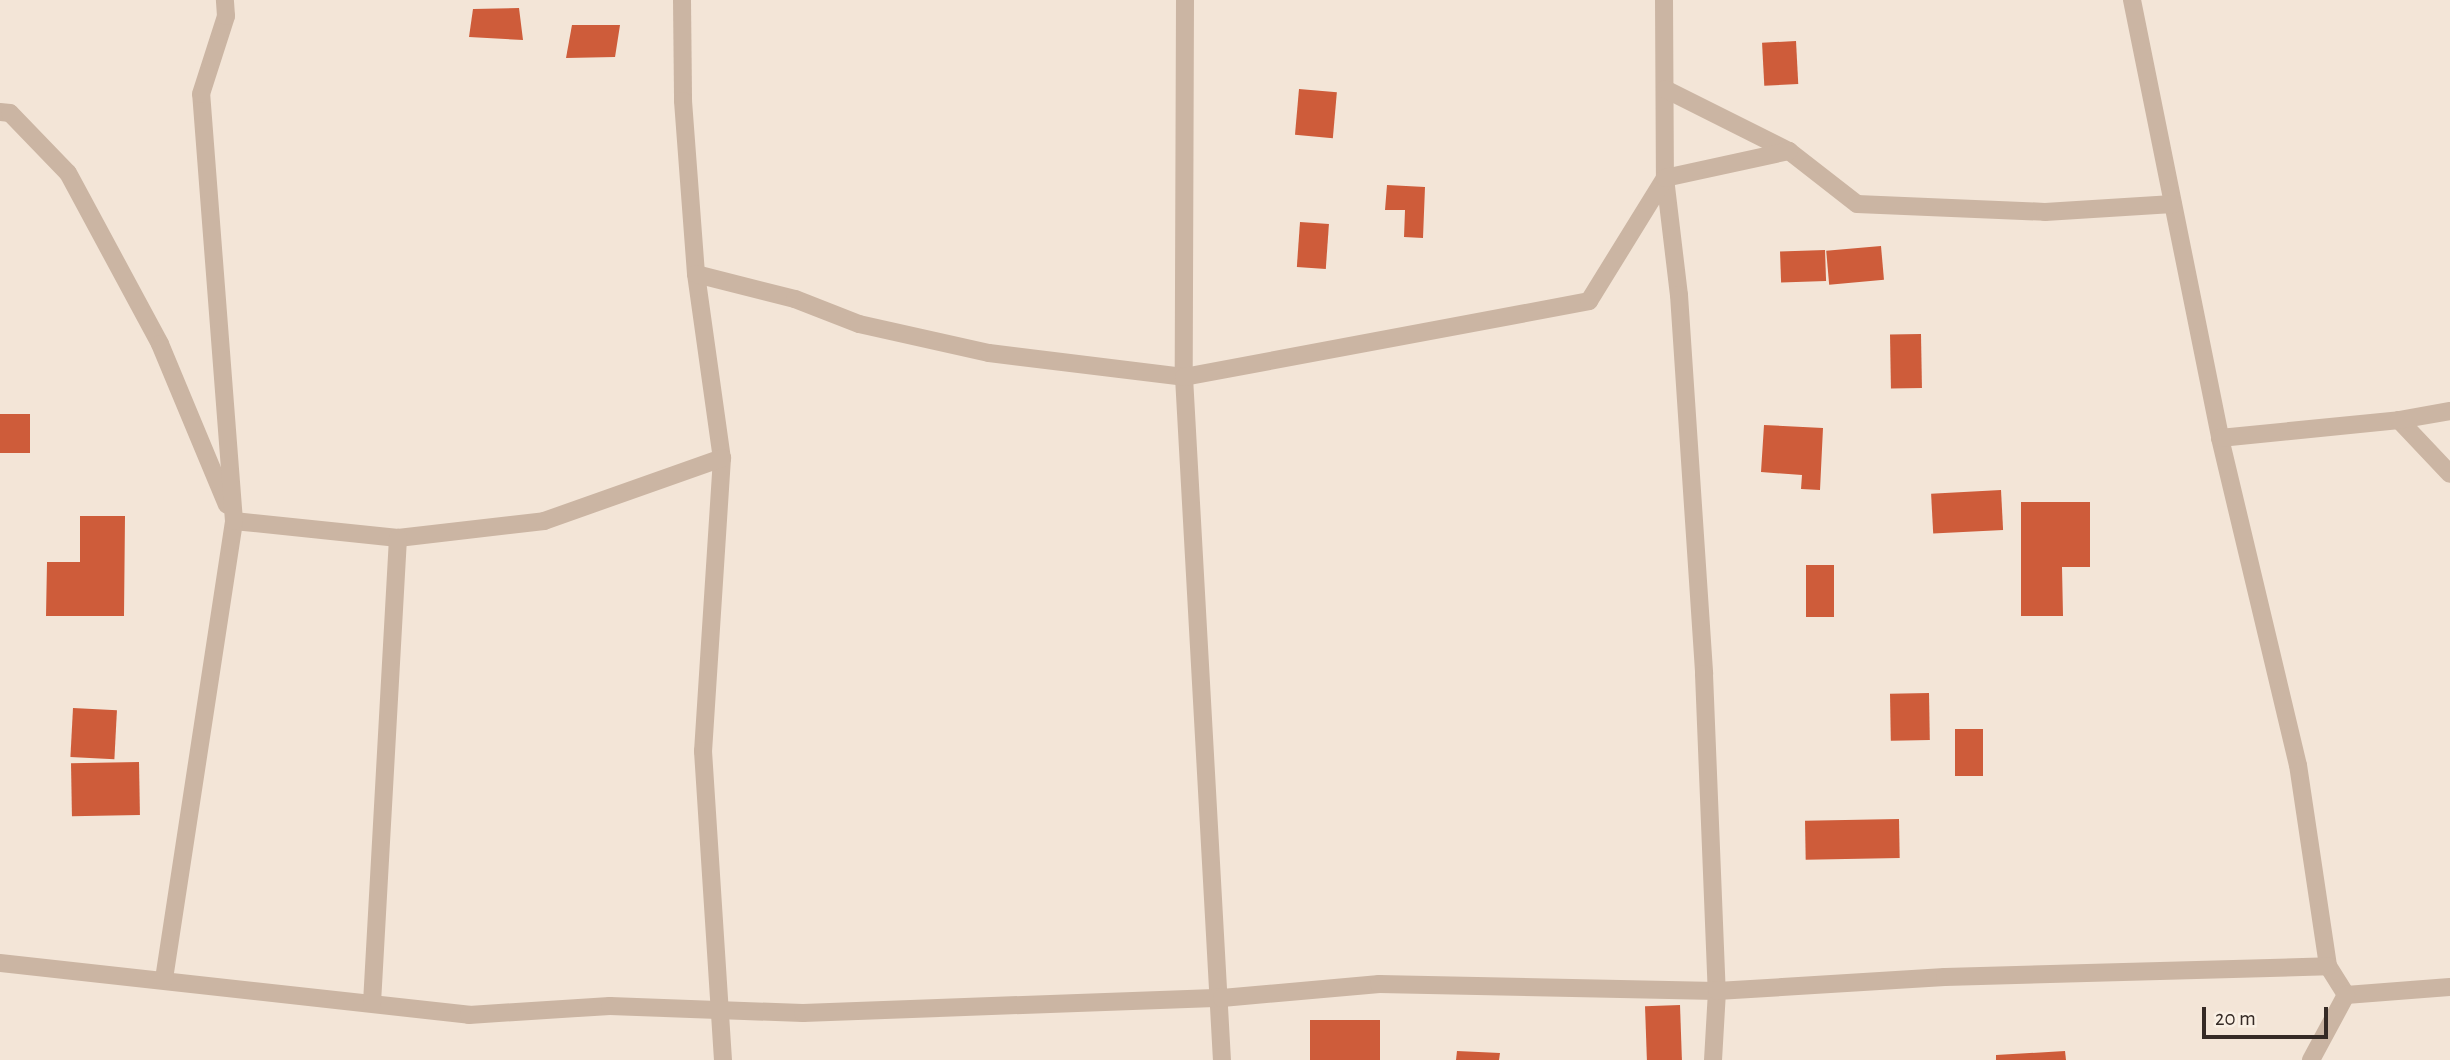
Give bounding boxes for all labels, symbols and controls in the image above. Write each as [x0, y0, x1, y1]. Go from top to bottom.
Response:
scale bar [2205, 993, 2331, 1038]
text: 20 m [2215, 1008, 2256, 1029]

